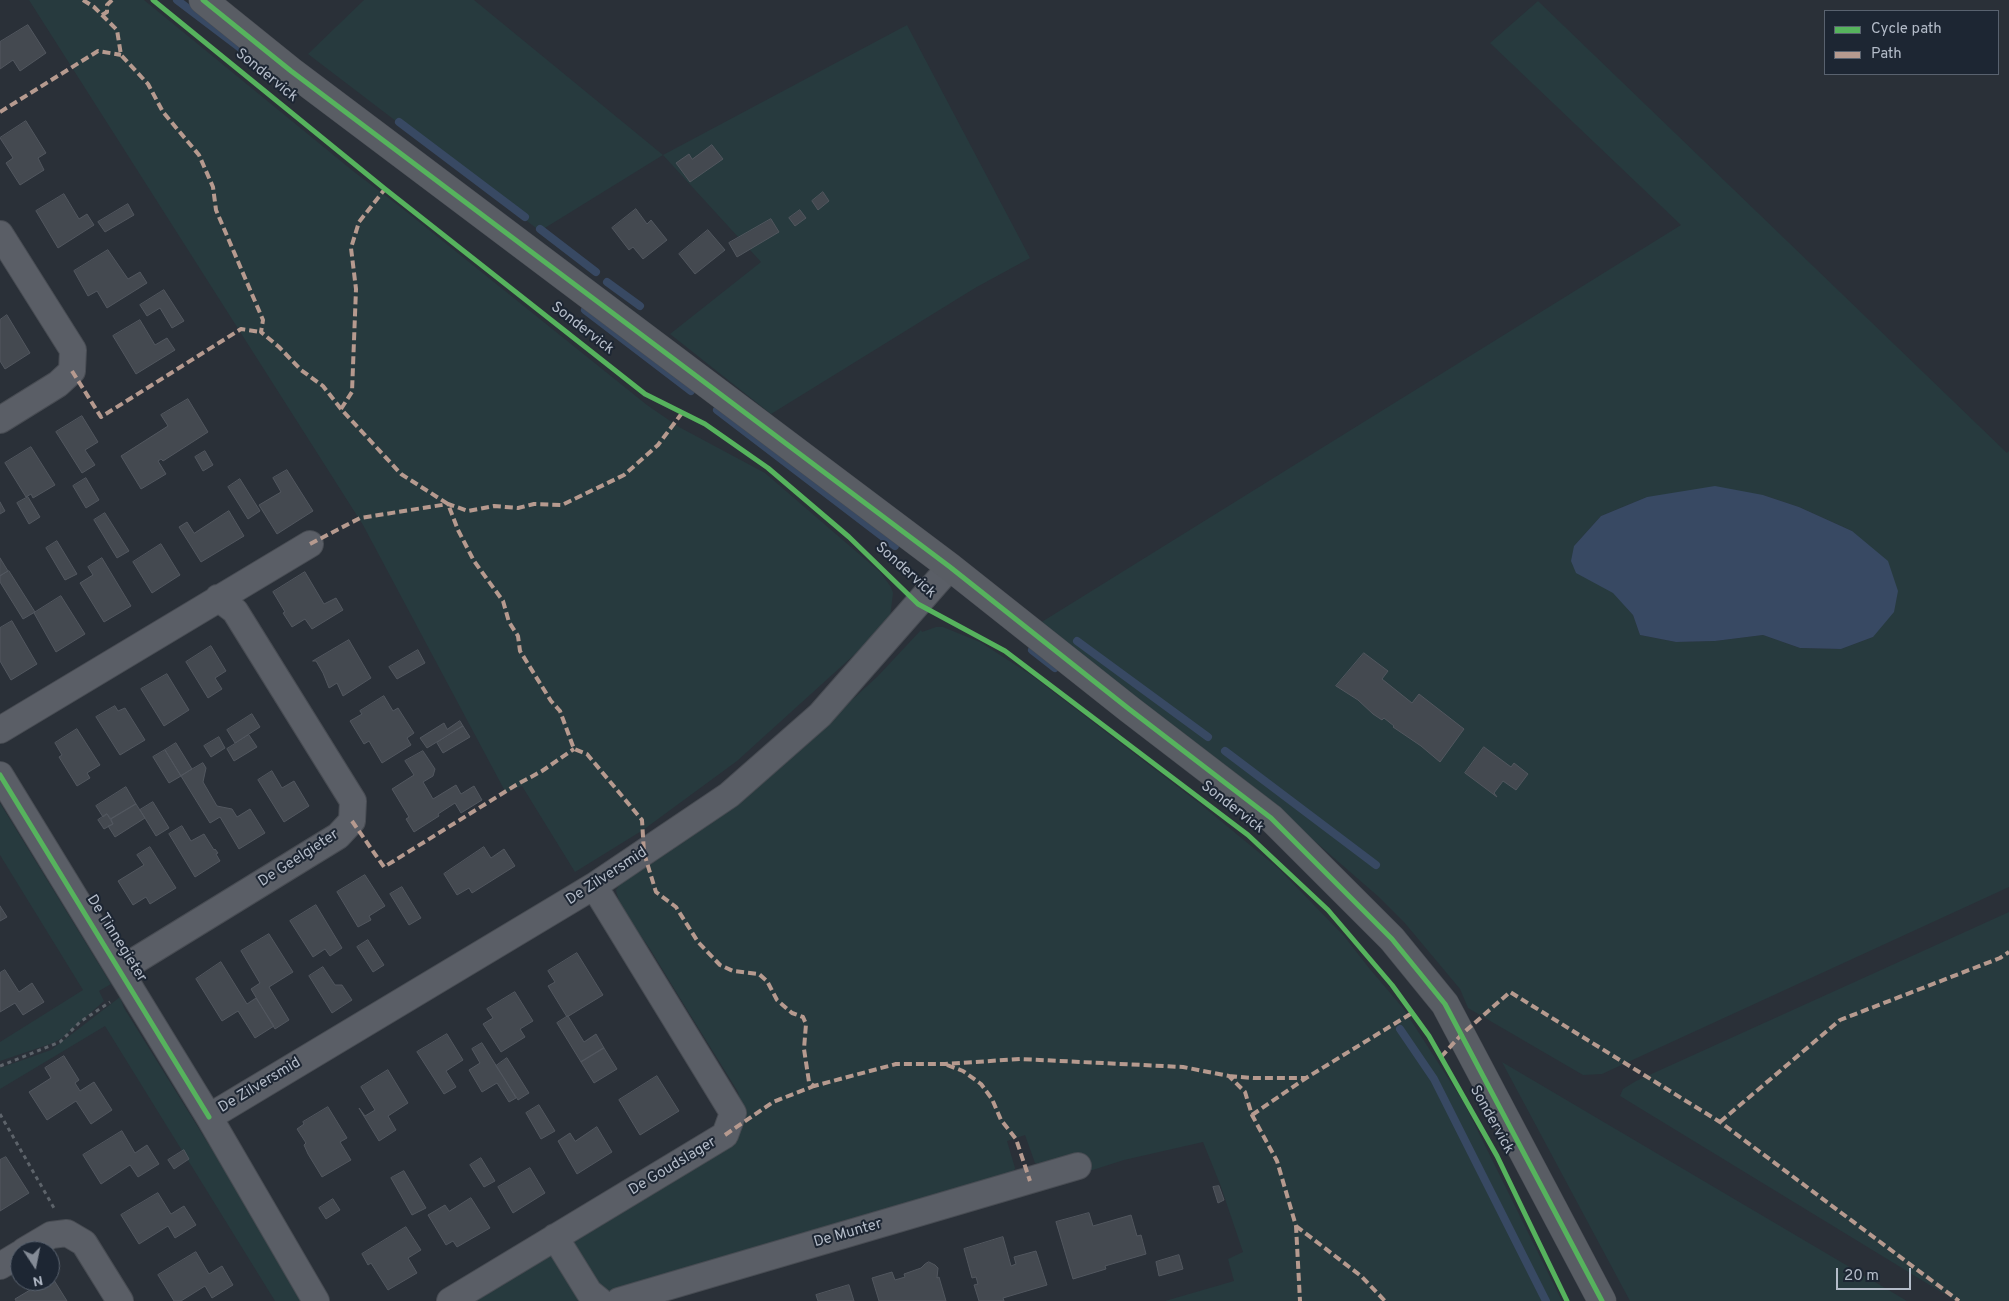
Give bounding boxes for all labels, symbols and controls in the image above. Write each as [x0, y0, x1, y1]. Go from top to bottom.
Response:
legend [1824, 10, 1999, 75]
text: Cycle path [1871, 20, 1942, 39]
street label: Sondervick [231, 45, 301, 107]
text: Path [1871, 45, 1902, 64]
street label: Sondervick [547, 299, 617, 359]
street label: Sondervick [871, 539, 939, 603]
street label: Sondervick [1197, 778, 1267, 838]
street label: De Geelgieter [255, 826, 343, 892]
street label: De Zilversmid [563, 844, 651, 910]
street label: De Tinnegieter [82, 892, 150, 986]
street label: De Zilversmid [216, 1054, 304, 1118]
street label: Sondervick [1465, 1083, 1517, 1157]
street label: De Goudslager [626, 1134, 720, 1200]
street label: De Munter [812, 1216, 884, 1252]
north arrow [10, 1241, 60, 1291]
scale bar [1839, 1258, 1914, 1290]
text: 20 m [1844, 1267, 1879, 1286]
text: N [31, 1271, 44, 1290]

